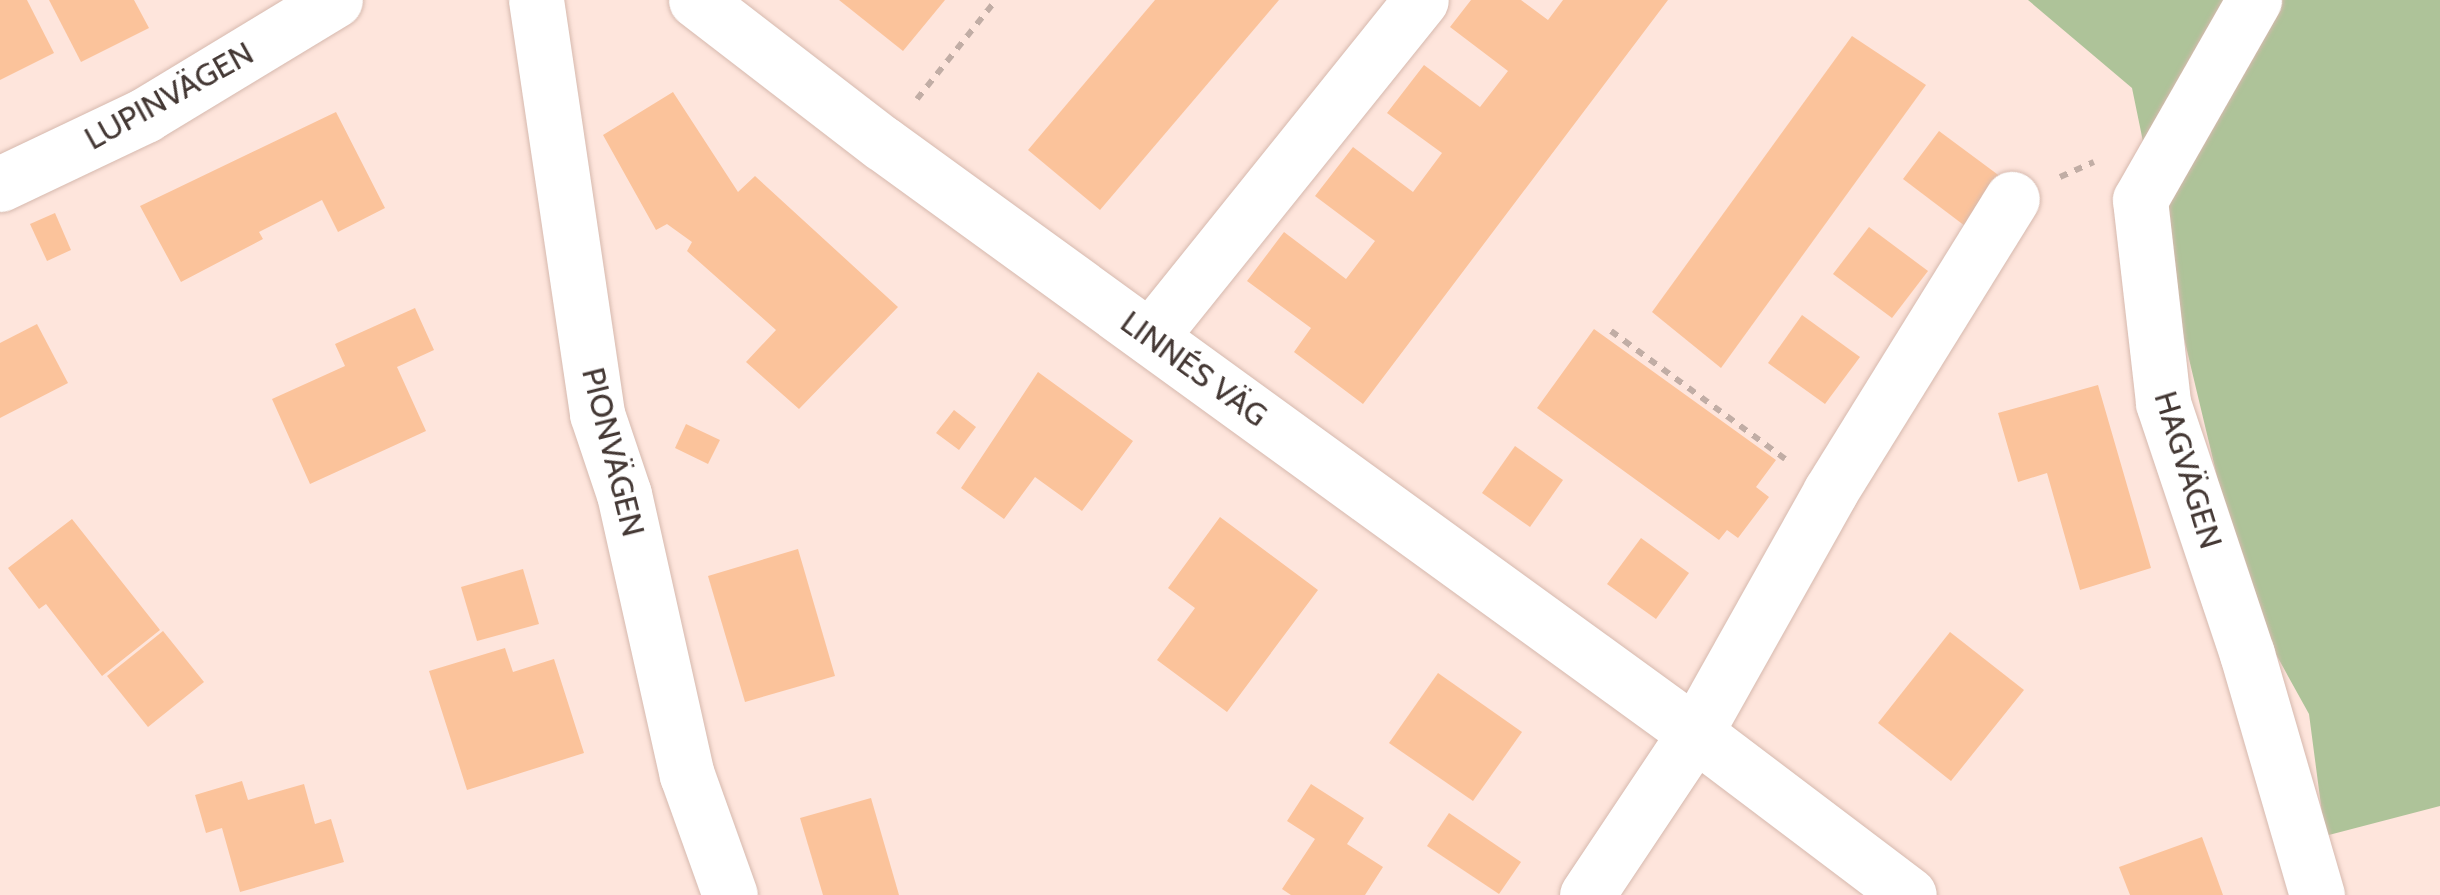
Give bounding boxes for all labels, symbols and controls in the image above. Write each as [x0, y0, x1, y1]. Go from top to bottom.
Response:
street label: LUPINVÄGEN [78, 34, 260, 158]
street label: LINNÉS VÄG [1113, 303, 1275, 435]
street label: PIONVÄGEN [573, 364, 653, 540]
street label: HAGVÄGEN [2146, 387, 2230, 553]

